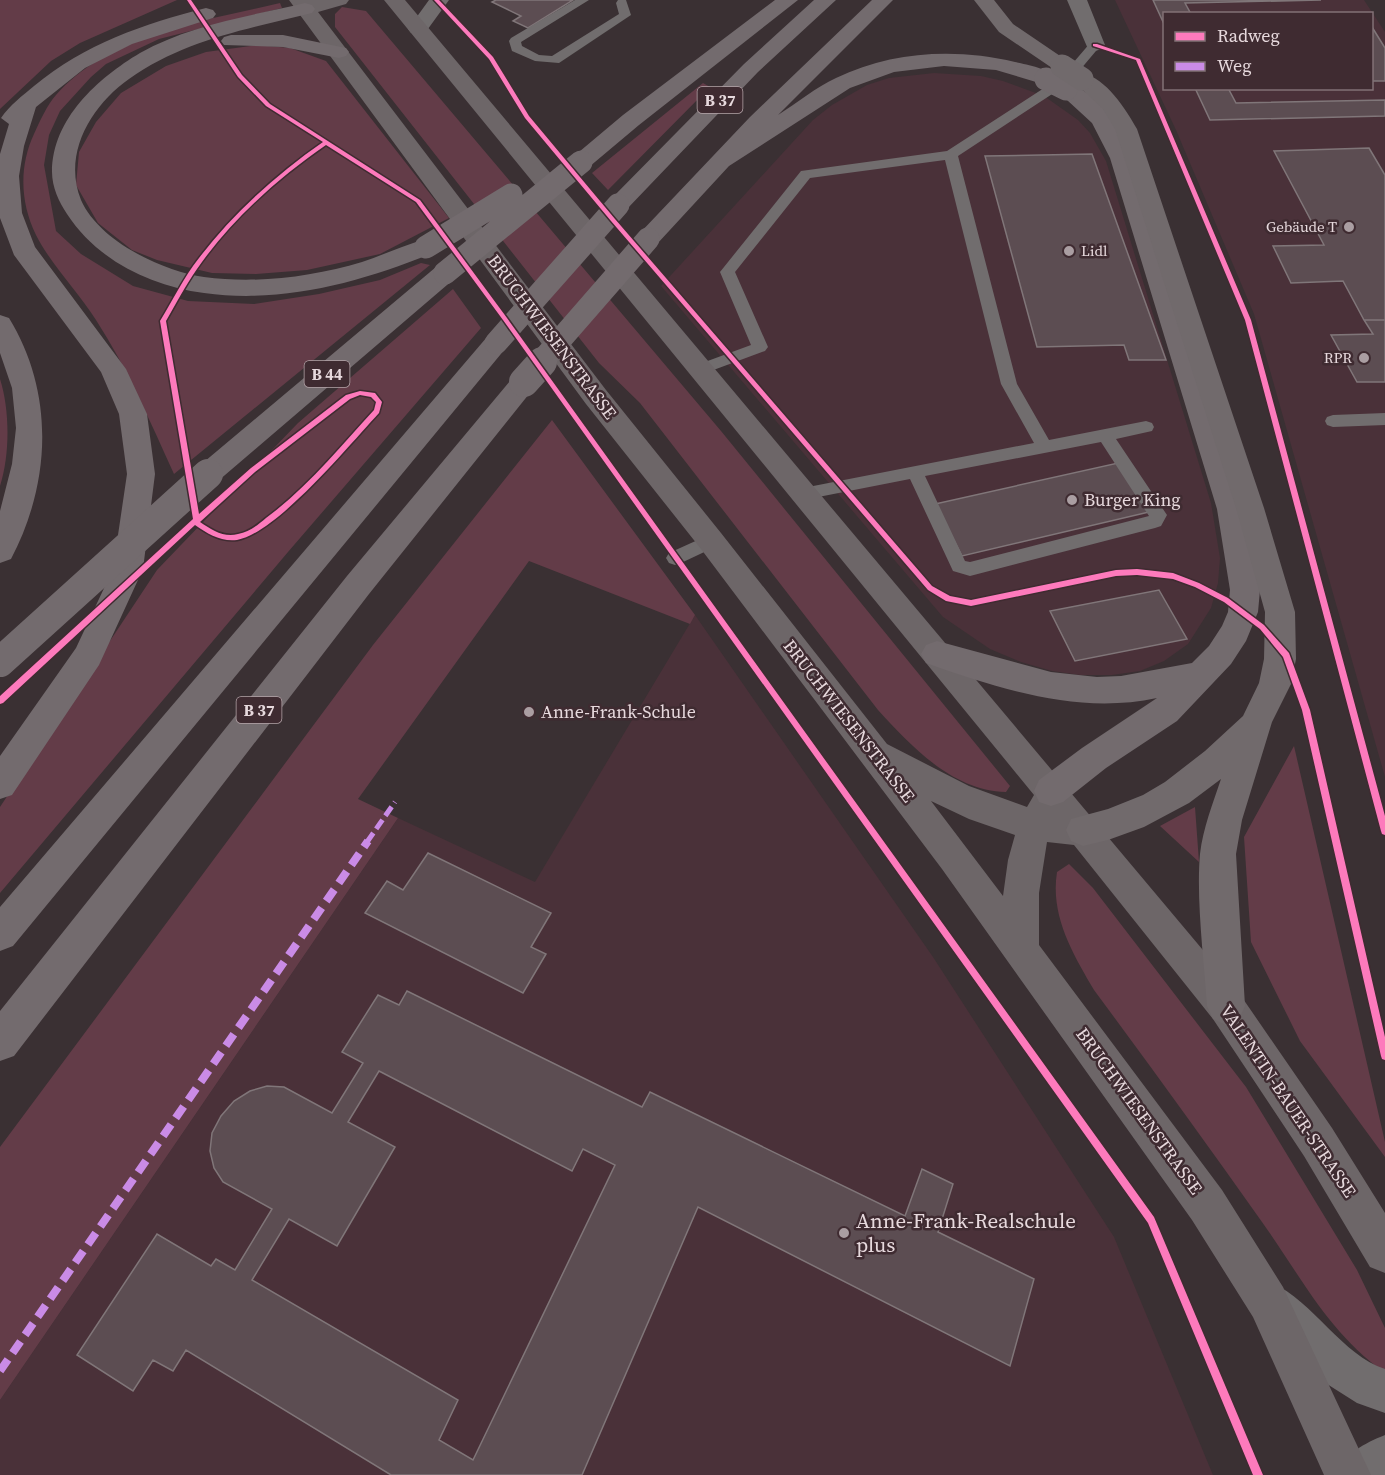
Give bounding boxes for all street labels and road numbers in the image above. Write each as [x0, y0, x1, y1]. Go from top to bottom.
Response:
road number: B 37 [698, 87, 742, 113]
street label: BRUCHWIESENSTRASSE [482, 249, 623, 424]
road number: B 44 [304, 361, 350, 387]
street label: BRUCHWIESENSTRASSE [778, 634, 921, 808]
road number: B 37 [236, 697, 282, 723]
street label: VALENTIN-BAUER-STRASSE [1214, 999, 1362, 1202]
street label: BRUCHWIESENSTRASSE [1070, 1022, 1209, 1199]

